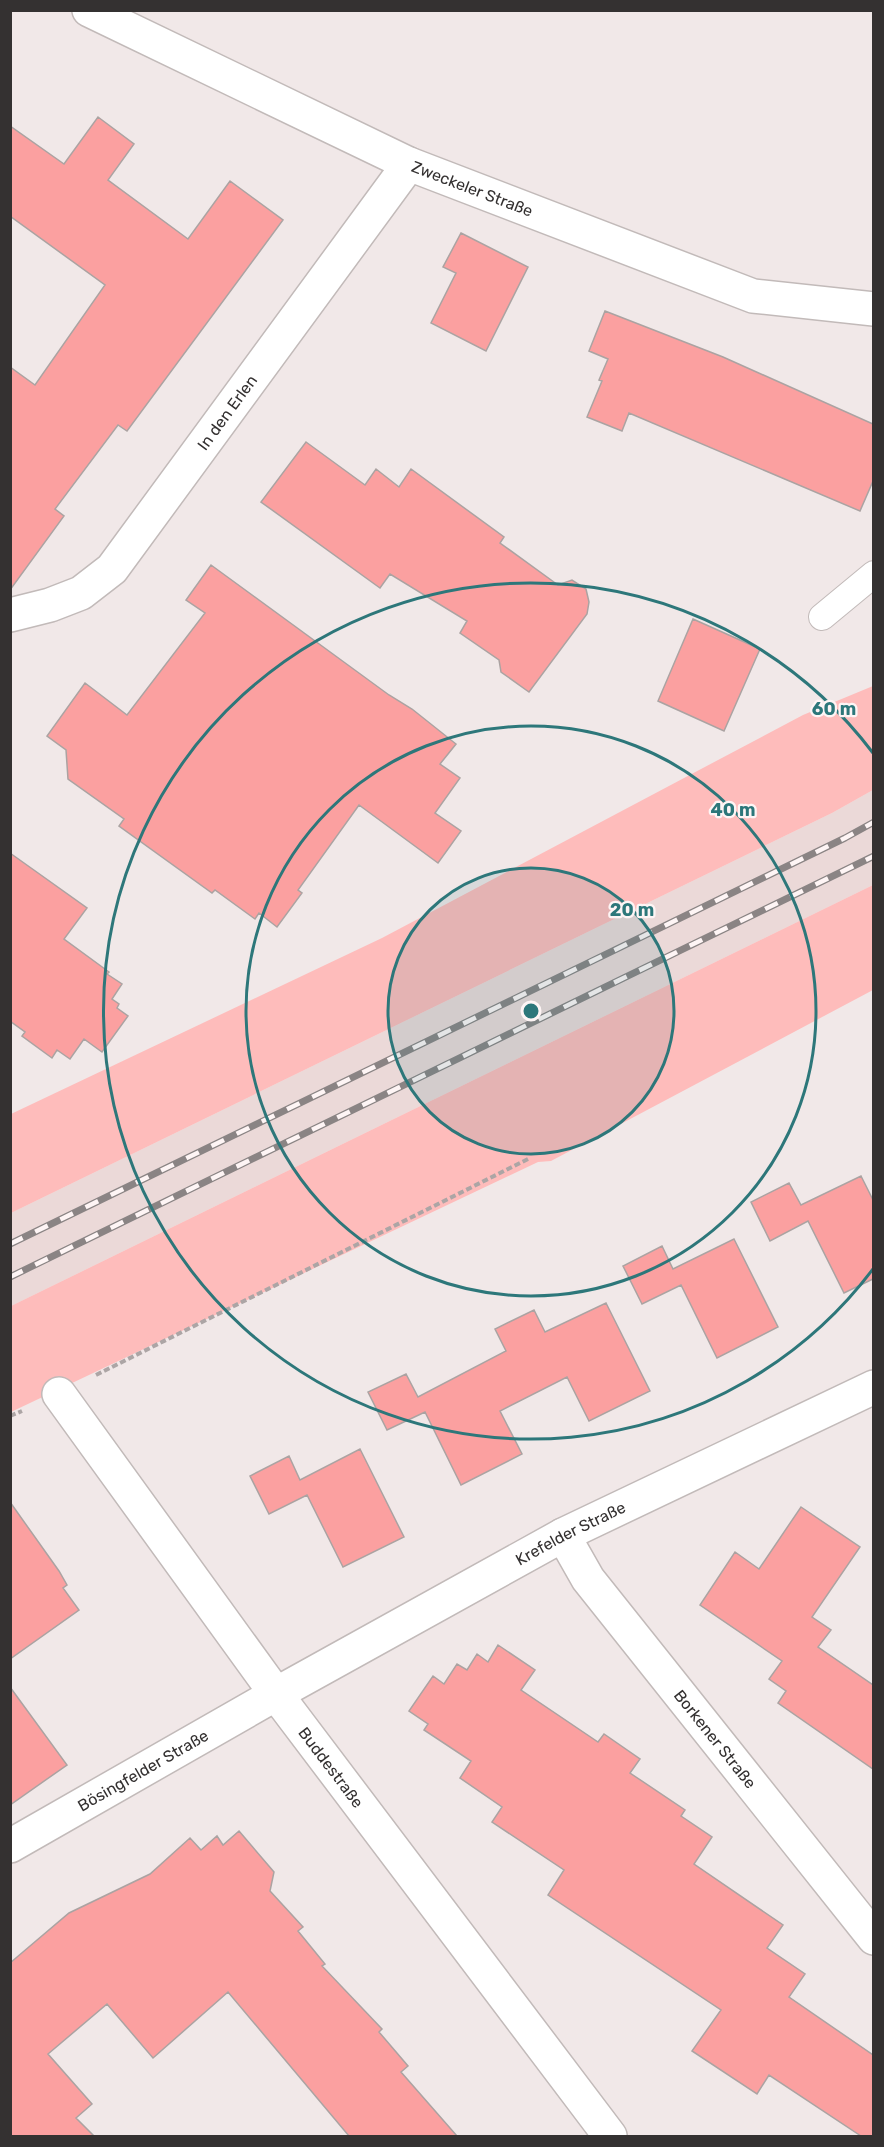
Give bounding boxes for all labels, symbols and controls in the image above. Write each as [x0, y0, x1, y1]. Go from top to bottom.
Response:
street label: Zweckeler Straße [409, 157, 536, 221]
street label: In den Erlen [193, 371, 261, 454]
text: 60 m [812, 698, 856, 720]
text: 40 m [711, 799, 755, 821]
text: 20 m [610, 899, 654, 921]
centre of rings [521, 1001, 541, 1021]
street label: Krefelder Straße [512, 1498, 629, 1569]
street label: Borkener Straße [670, 1686, 760, 1792]
street label: Buddestraße [294, 1723, 367, 1812]
street label: Bösingfelder Straße [74, 1726, 212, 1815]

